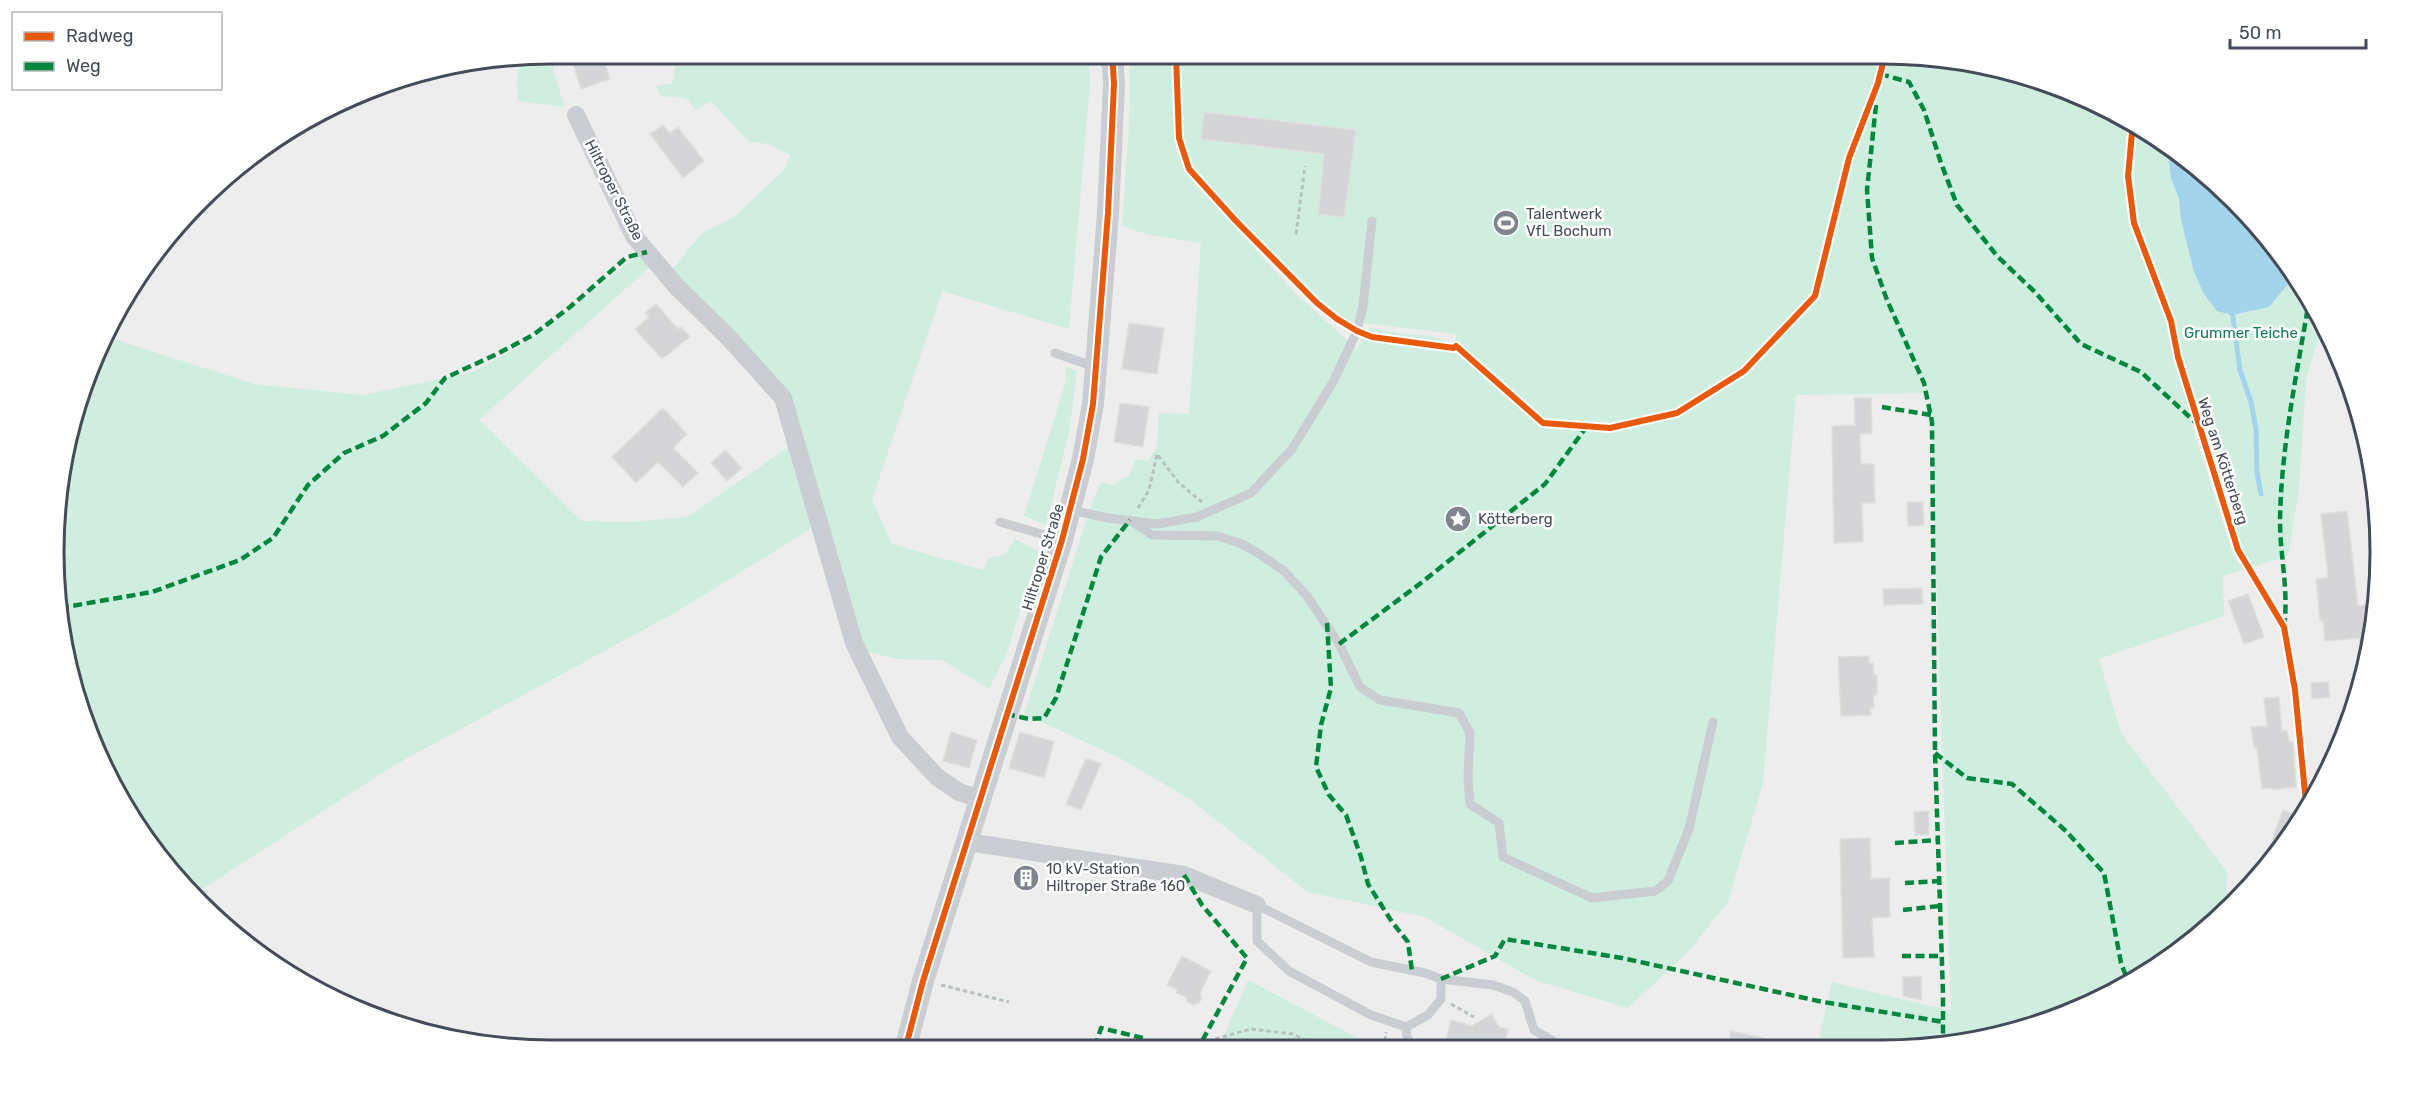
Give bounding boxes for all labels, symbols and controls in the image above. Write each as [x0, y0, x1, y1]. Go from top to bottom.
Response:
legend [12, 12, 222, 90]
scale bar [2230, 12, 2366, 50]
text: 50 m [2239, 22, 2282, 44]
text: Radweg [66, 25, 133, 47]
text: Weg [66, 55, 101, 77]
street label: Hiltroper Straße [581, 137, 647, 243]
place label: Talentwerk VfL Bochum [1526, 205, 1612, 240]
sports icon: Talentwerk VfL Bochum [1491, 208, 1521, 238]
park label: Grummer Teiche [2184, 324, 2298, 342]
street label: Weg am Kötterberg [2194, 395, 2252, 527]
street label: Hiltroper Straße [1018, 501, 1068, 613]
place icon: Kötterberg [1443, 504, 1473, 534]
place label: Kötterberg [1478, 510, 1553, 528]
place label: 10 kV-Station Hiltroper Straße 160 [1046, 860, 1185, 895]
building icon: 10 kV-Station Hiltroper Straße 160 [1011, 863, 1041, 893]

